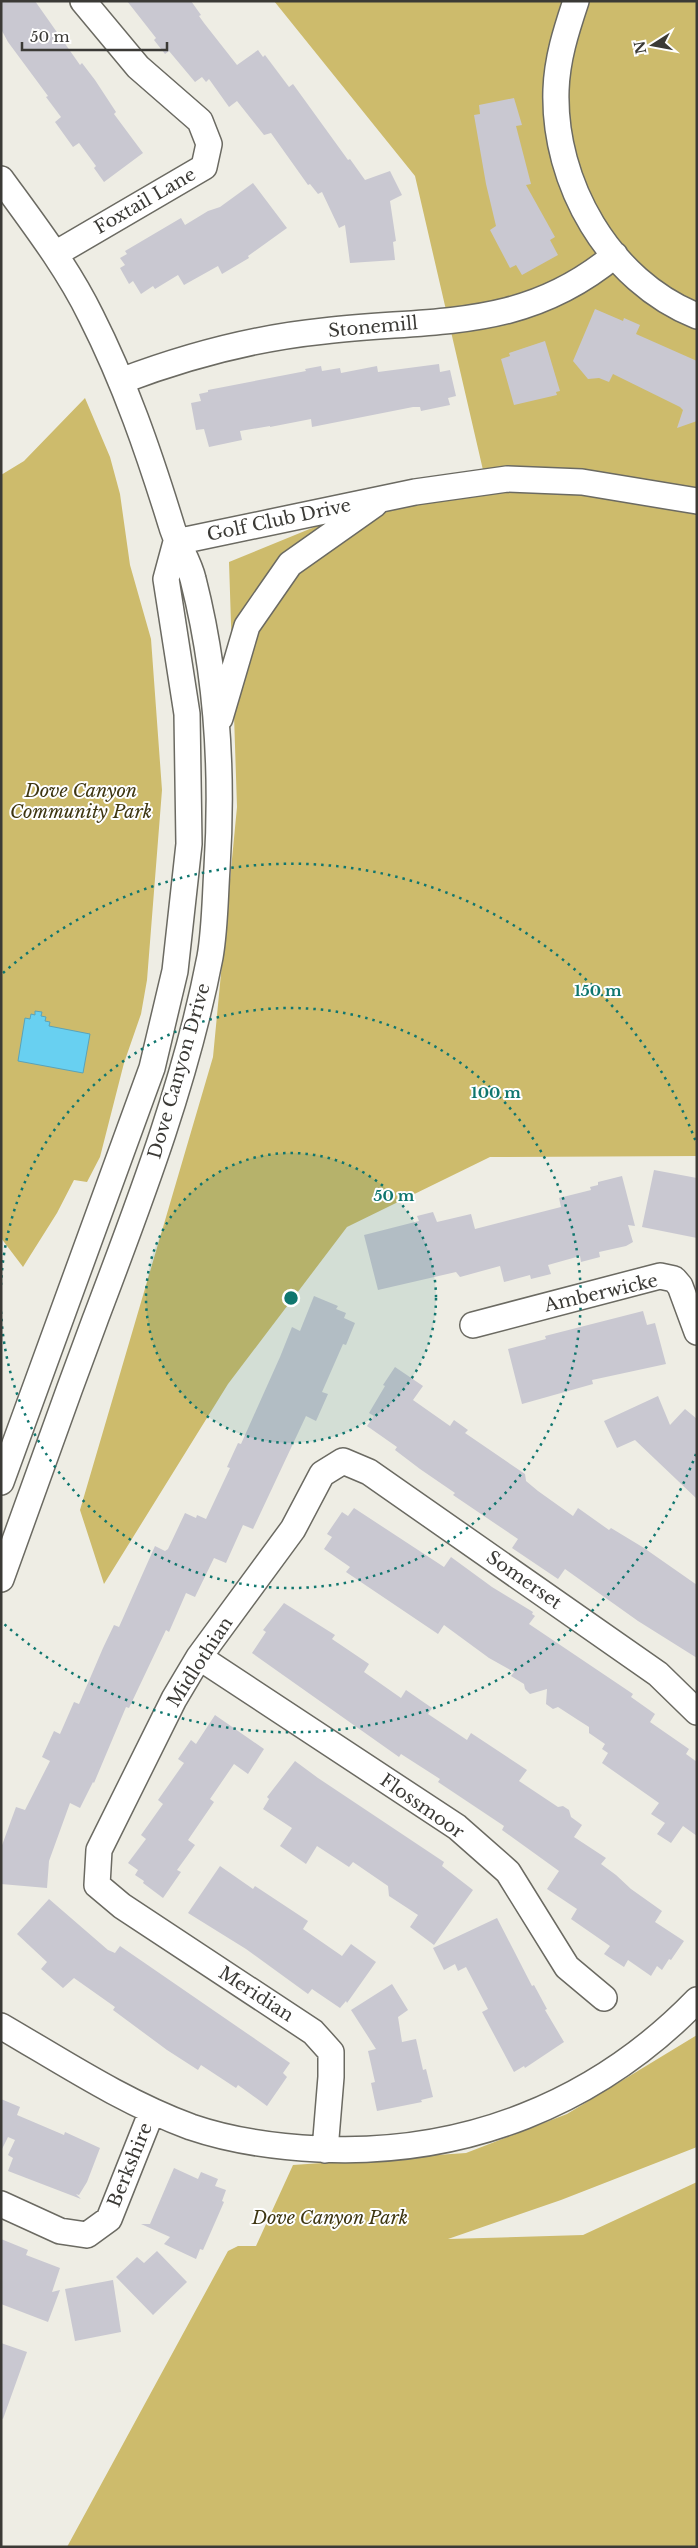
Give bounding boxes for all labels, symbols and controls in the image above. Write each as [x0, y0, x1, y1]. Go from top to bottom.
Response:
scale bar [22, 20, 168, 52]
north arrow [628, 20, 678, 70]
text: 50 m [30, 27, 70, 46]
text: N [630, 39, 650, 56]
street label: Foxtail Lane [90, 163, 200, 239]
street label: Stonemill [327, 312, 419, 342]
street label: Golf Club Drive [205, 494, 353, 546]
park label: Dove Canyon Community Park [10, 780, 152, 823]
street label: Dove Canyon Drive [143, 981, 215, 1161]
text: 150 m [574, 981, 622, 1000]
text: 100 m [471, 1083, 521, 1102]
text: 50 m [374, 1186, 415, 1205]
street label: Amberwicke [541, 1269, 660, 1317]
centre of rings [282, 1289, 300, 1307]
street label: Somerset [482, 1546, 566, 1614]
street label: Midlothian [163, 1613, 237, 1711]
street label: Flossmoor [376, 1769, 469, 1843]
street label: Meridian [214, 1962, 298, 2026]
street label: Berkshire [103, 2120, 157, 2210]
park label: Dove Canyon Park [251, 2207, 408, 2229]

